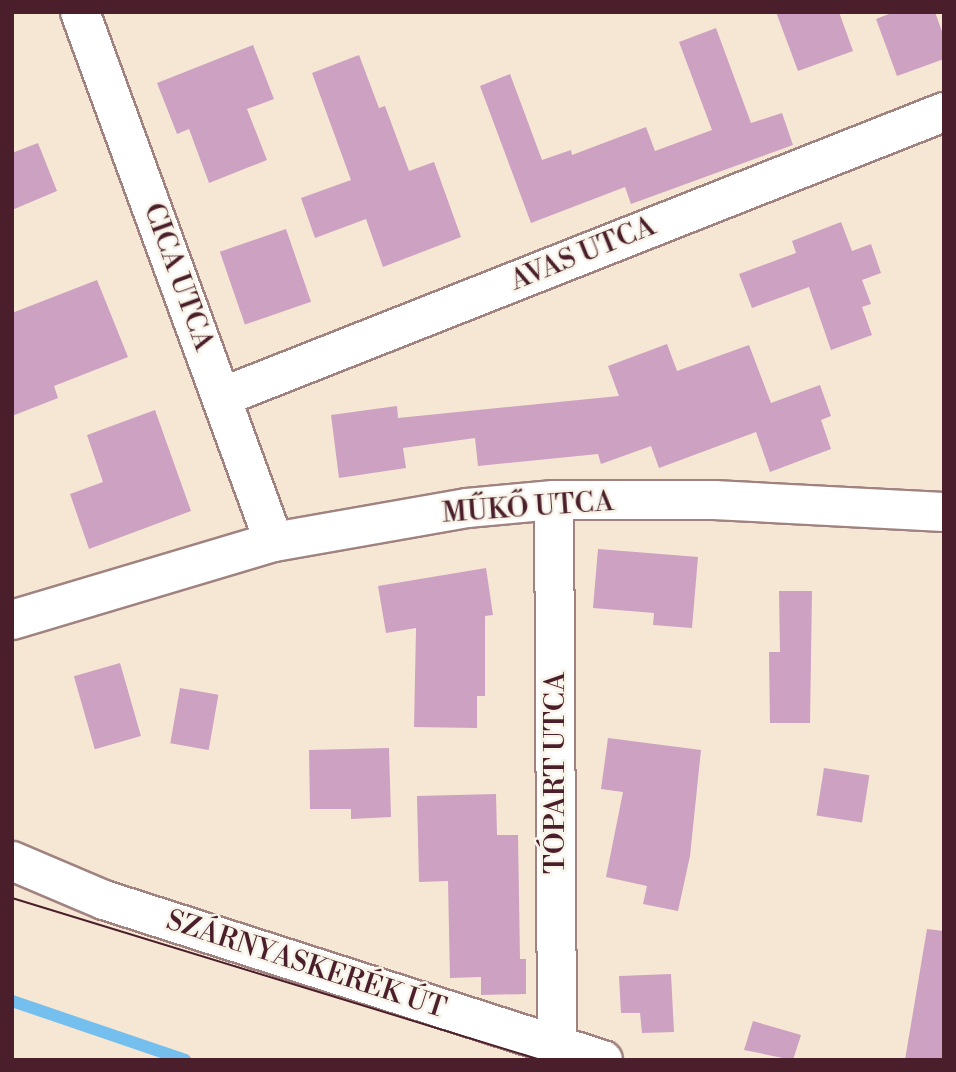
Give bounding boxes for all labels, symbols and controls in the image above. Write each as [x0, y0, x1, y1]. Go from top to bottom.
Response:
street label: CICA UTCA [136, 199, 220, 355]
street label: AVAS UTCA [506, 210, 660, 298]
street label: MŰKŐ UTCA [441, 485, 615, 531]
street label: TÓPART UTCA [539, 672, 573, 874]
street label: SZÁRNYASKERÉK ÚT [162, 904, 450, 1026]

